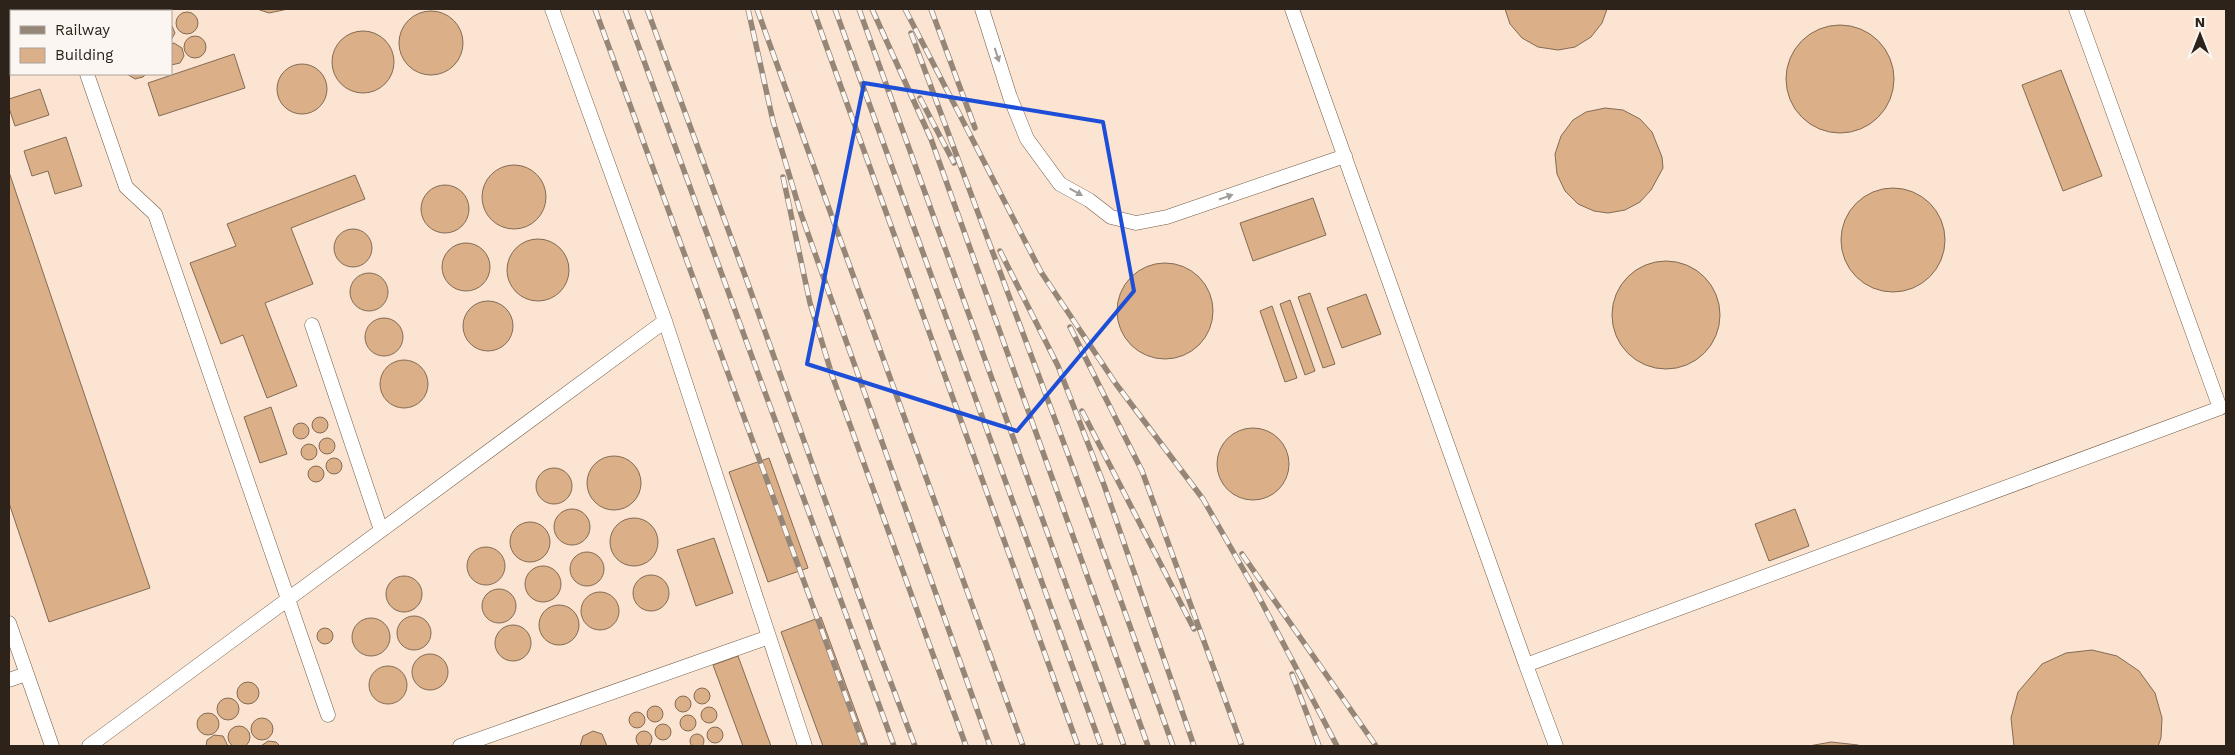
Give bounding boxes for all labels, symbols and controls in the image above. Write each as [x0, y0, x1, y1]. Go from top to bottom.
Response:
legend [10, 10, 172, 75]
north arrow [2175, 10, 2225, 60]
text: N [2195, 14, 2205, 30]
text: Railway [55, 21, 110, 39]
text: Building [55, 46, 113, 64]
one-way arrow [993, 48, 1001, 63]
one-way arrow [1069, 188, 1082, 197]
one-way arrow [1218, 193, 1233, 200]

